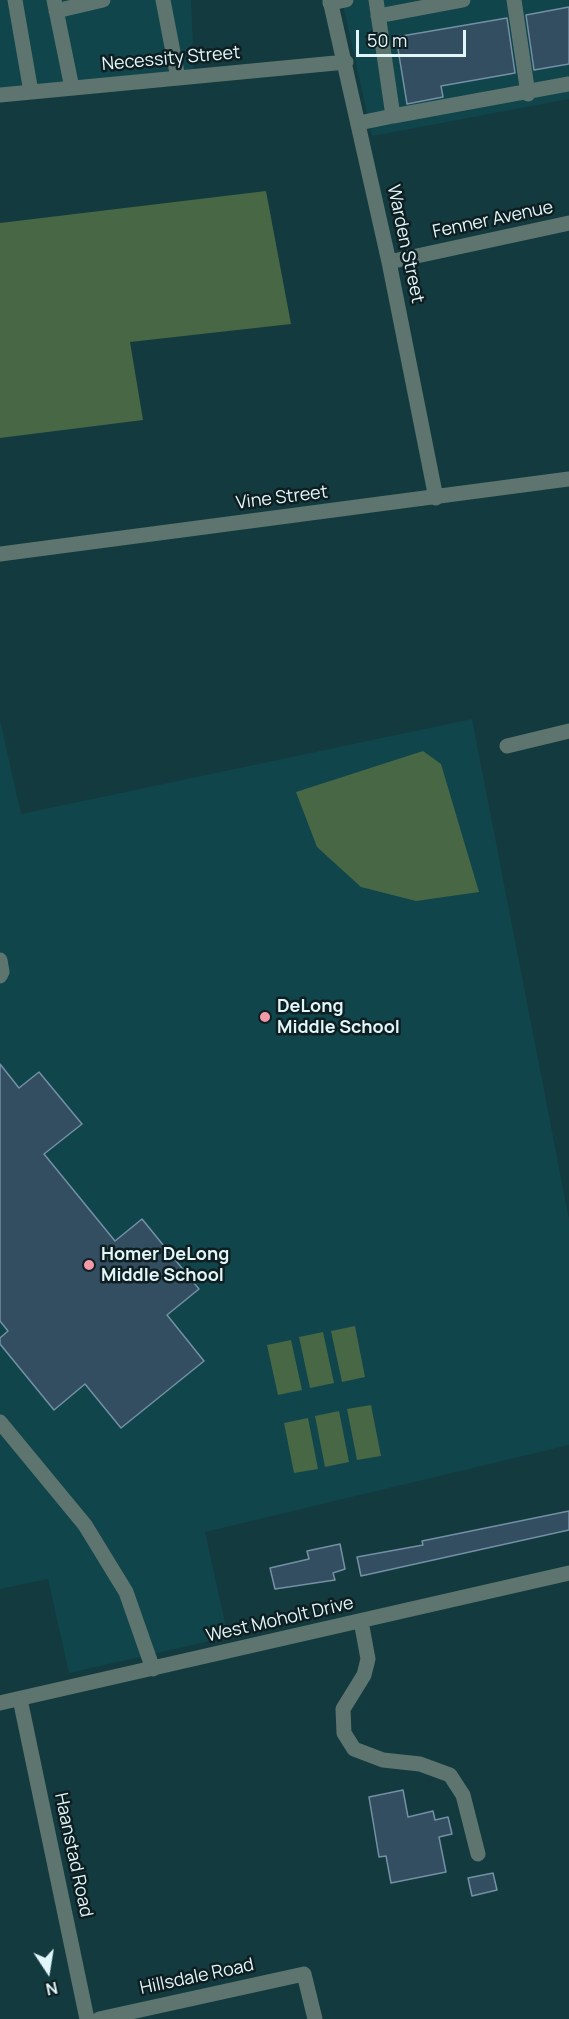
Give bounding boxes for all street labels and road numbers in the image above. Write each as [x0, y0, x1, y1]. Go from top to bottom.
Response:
street label: Necessity Street [101, 42, 241, 76]
street label: Warden Street [382, 183, 428, 305]
street label: Fenner Avenue [431, 197, 555, 243]
street label: Vine Street [235, 482, 329, 514]
street label: West Moholt Drive [204, 1593, 356, 1647]
street label: Haanstad Road [49, 1791, 97, 1919]
street label: Hillsdale Road [138, 1954, 256, 2000]

